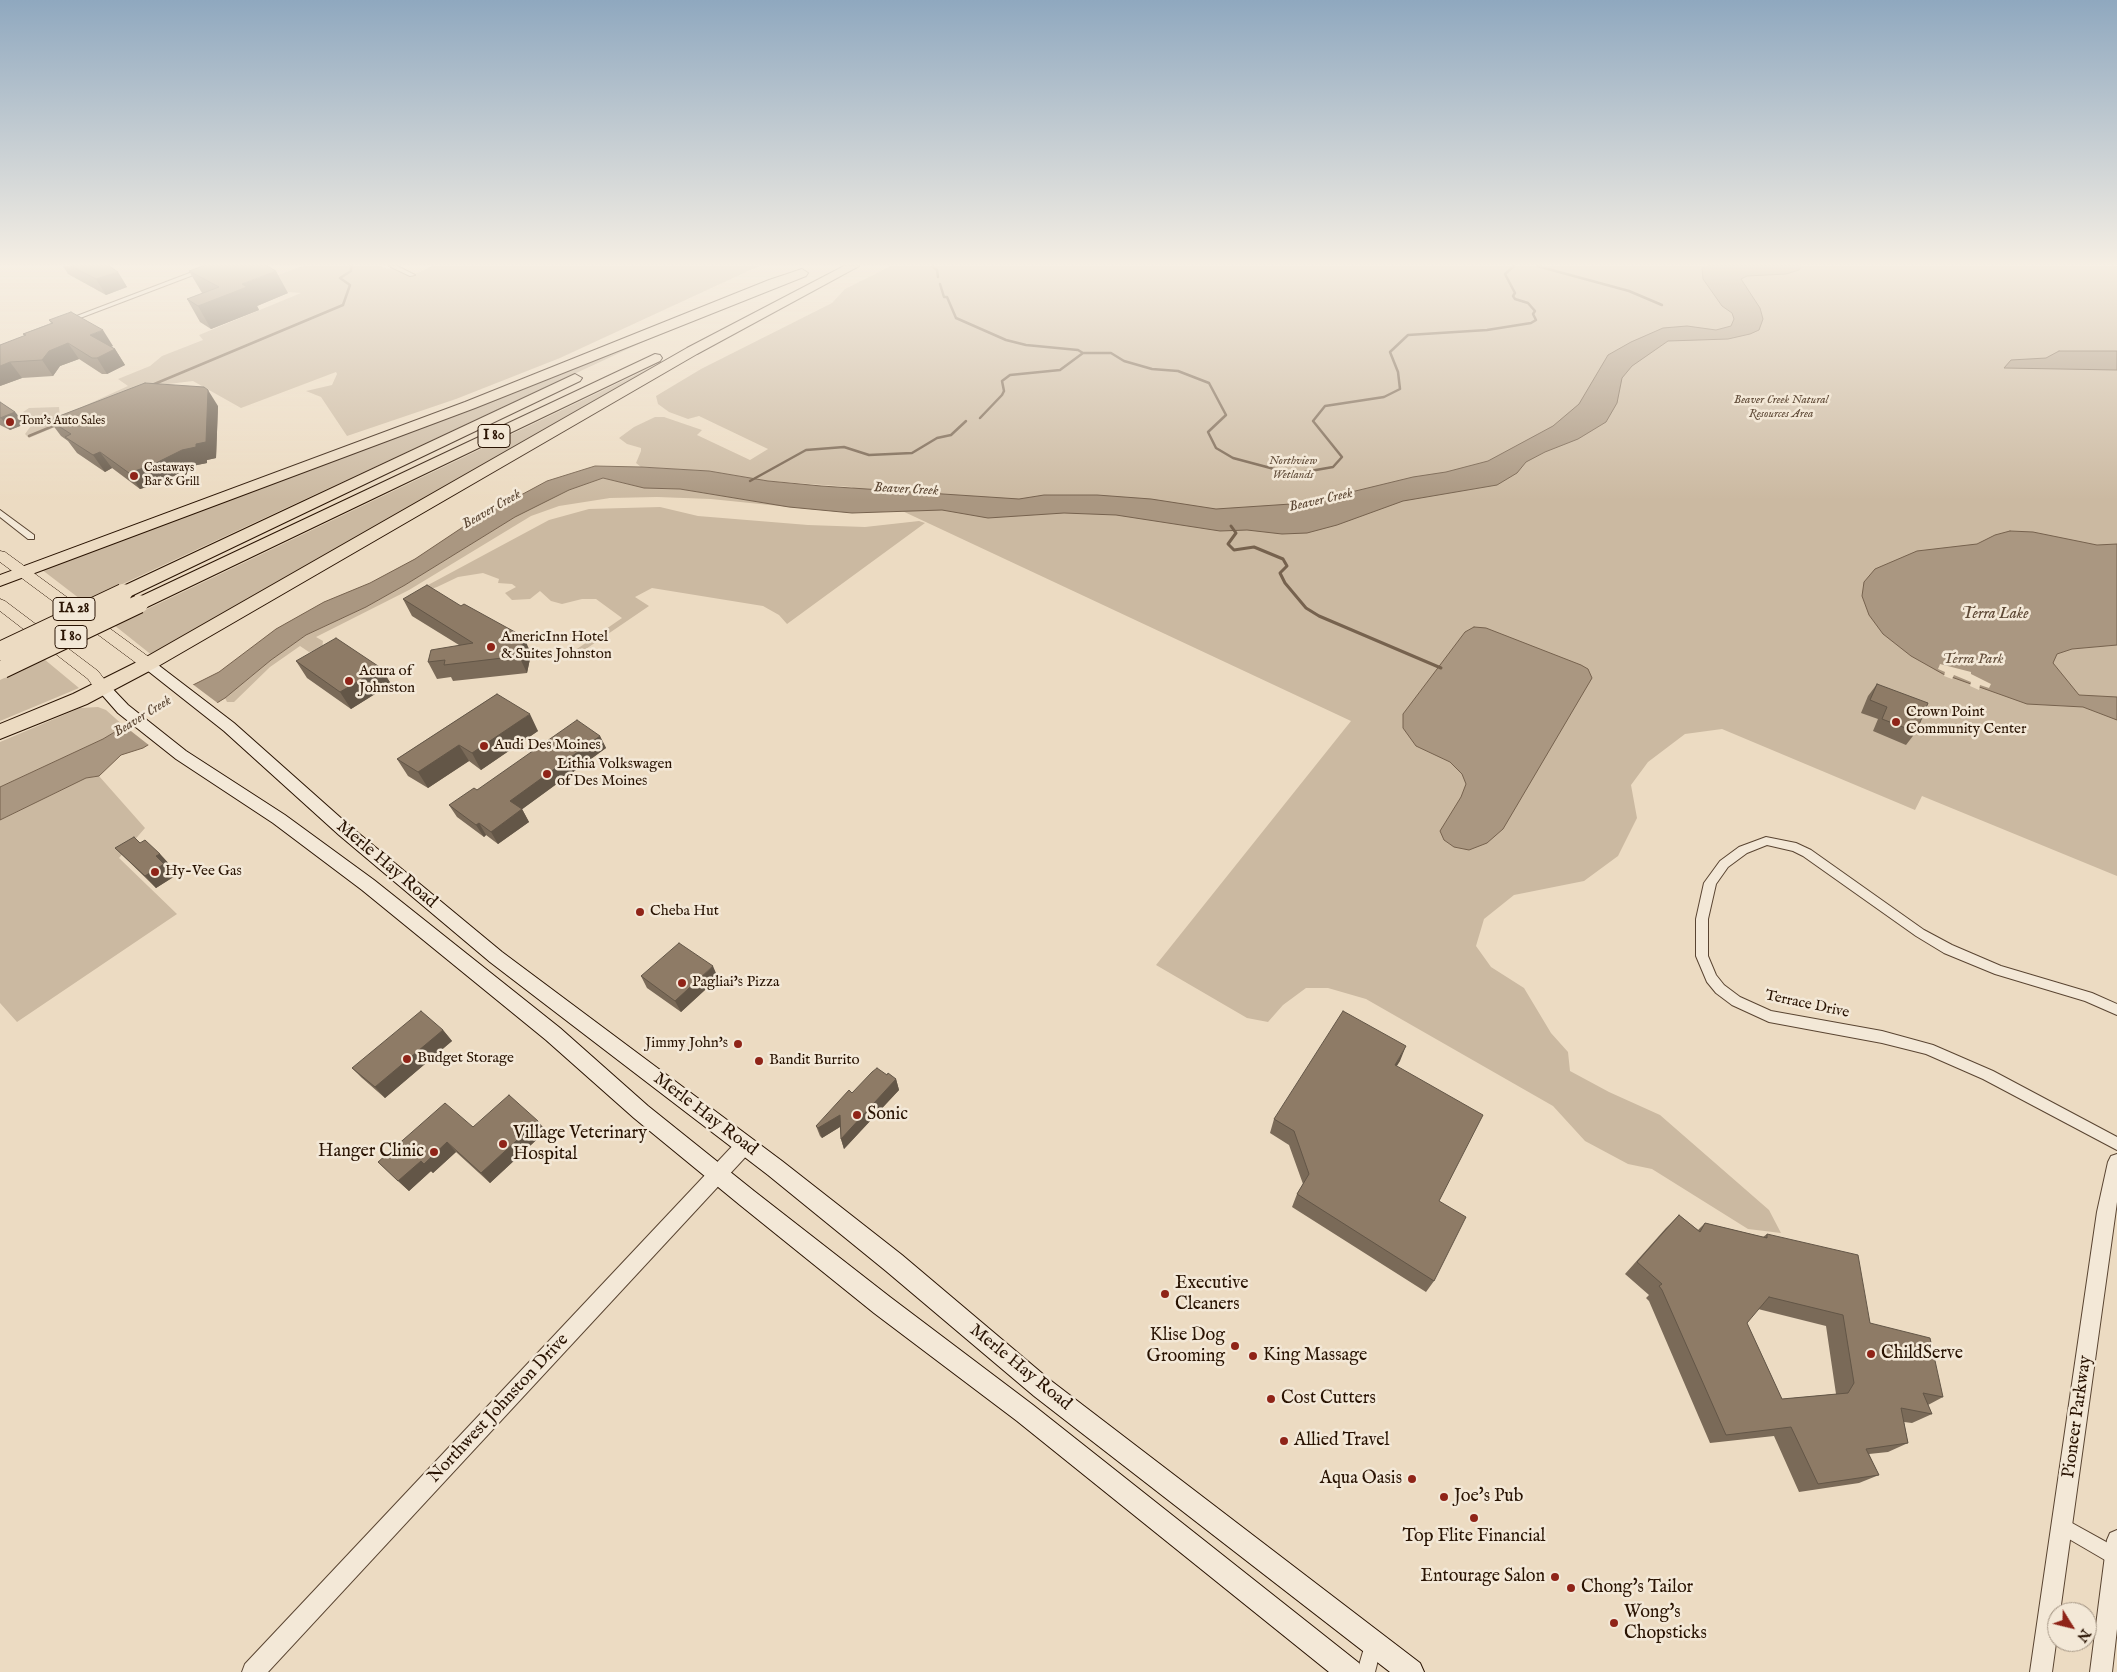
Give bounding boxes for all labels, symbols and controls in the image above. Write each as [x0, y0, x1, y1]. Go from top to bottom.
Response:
park label: Beaver Creek Natural Resources Area [1734, 394, 1828, 422]
place label: Tom's Auto Sales [20, 415, 105, 429]
marker: Tom's Auto Sales [4, 416, 16, 428]
road number: I 80 [478, 424, 510, 448]
park label: Northview Wetlands [1269, 455, 1317, 483]
place label: Castaways Bar & Grill [144, 462, 200, 490]
marker: Castaways Bar & Grill [128, 470, 140, 482]
water label: Beaver Creek [873, 480, 939, 500]
water label: Beaver Creek [1288, 486, 1354, 516]
water label: Beaver Creek [460, 487, 524, 533]
road number: IA 28 [53, 598, 95, 620]
water label: Terra Lake [1962, 605, 2028, 625]
road number: I 80 [55, 626, 87, 649]
place label: AmericInn Hotel & Suites Johnston [501, 629, 612, 664]
marker: AmericInn Hotel & Suites Johnston [485, 641, 497, 653]
park label: Terra Park [1942, 651, 2004, 669]
place label: Acura of Johnston [359, 663, 415, 698]
marker: Acura of Johnston [343, 675, 355, 687]
water label: Beaver Creek [111, 693, 175, 741]
place label: Crown Point Community Center [1906, 704, 2027, 739]
marker: Crown Point Community Center [1890, 716, 1902, 728]
place label: Audi Des Moines [494, 737, 601, 755]
marker: Audi Des Moines [478, 740, 490, 752]
place label: Lithia Volkswagen of Des Moines [557, 756, 672, 791]
marker: Lithia Volkswagen of Des Moines [541, 768, 553, 780]
street label: Merle Hay Road [331, 816, 441, 914]
place label: Hy-Vee Gas [165, 863, 242, 881]
marker: Hy-Vee Gas [149, 866, 161, 878]
place label: Cheba Hut [650, 903, 719, 921]
marker: Cheba Hut [634, 906, 646, 918]
place label: Pagliai's Pizza [692, 974, 779, 992]
marker: Pagliai's Pizza [676, 977, 688, 989]
street label: Terrace Drive [1763, 987, 1851, 1023]
place label: Jimmy John's [645, 1035, 728, 1053]
marker: Jimmy John's [732, 1038, 744, 1050]
place label: Budget Storage [417, 1050, 514, 1068]
place label: Bandit Burrito [769, 1052, 860, 1070]
marker: Budget Storage [401, 1053, 413, 1065]
marker: Bandit Burrito [753, 1055, 765, 1067]
street label: Merle Hay Road [649, 1069, 761, 1161]
place label: Sonic [867, 1104, 908, 1126]
marker: Sonic [851, 1109, 863, 1121]
place label: Village Veterinary Hospital [513, 1123, 647, 1166]
marker: Village Veterinary Hospital [497, 1138, 509, 1150]
place label: Hanger Clinic [318, 1141, 424, 1163]
marker: Hanger Clinic [428, 1146, 440, 1158]
place label: Executive Cleaners [1175, 1273, 1248, 1316]
marker: Executive Cleaners [1159, 1288, 1171, 1300]
street label: Merle Hay Road [965, 1320, 1075, 1416]
place label: Klise Dog Grooming [1147, 1325, 1225, 1368]
street label: Northwest Johnston Drive [424, 1330, 574, 1488]
marker: Klise Dog Grooming [1229, 1340, 1241, 1352]
place label: ChildServe [1881, 1343, 1963, 1365]
place label: King Massage [1263, 1345, 1367, 1367]
marker: ChildServe [1865, 1348, 1877, 1360]
marker: King Massage [1247, 1350, 1259, 1362]
street label: Pioneer Parkway [2059, 1354, 2097, 1480]
place label: Cost Cutters [1281, 1388, 1376, 1410]
marker: Cost Cutters [1265, 1393, 1277, 1405]
place label: Allied Travel [1294, 1430, 1390, 1452]
marker: Allied Travel [1278, 1435, 1290, 1447]
place label: Aqua Oasis [1320, 1468, 1402, 1490]
marker: Aqua Oasis [1406, 1473, 1418, 1485]
place label: Joe's Pub [1454, 1486, 1523, 1508]
marker: Joe's Pub [1438, 1491, 1450, 1503]
marker: Top Flite Financial [1468, 1512, 1480, 1524]
place label: Top Flite Financial [1403, 1526, 1545, 1548]
place label: Entourage Salon [1420, 1566, 1545, 1588]
marker: Entourage Salon [1549, 1571, 1561, 1583]
place label: Chong's Tailor [1581, 1577, 1693, 1599]
marker: Chong's Tailor [1565, 1582, 1577, 1594]
place label: Wong's Chopsticks [1624, 1602, 1707, 1645]
north arrow [2047, 1602, 2097, 1652]
marker: Wong's Chopsticks [1608, 1617, 1620, 1629]
text: N [2072, 1625, 2094, 1645]

